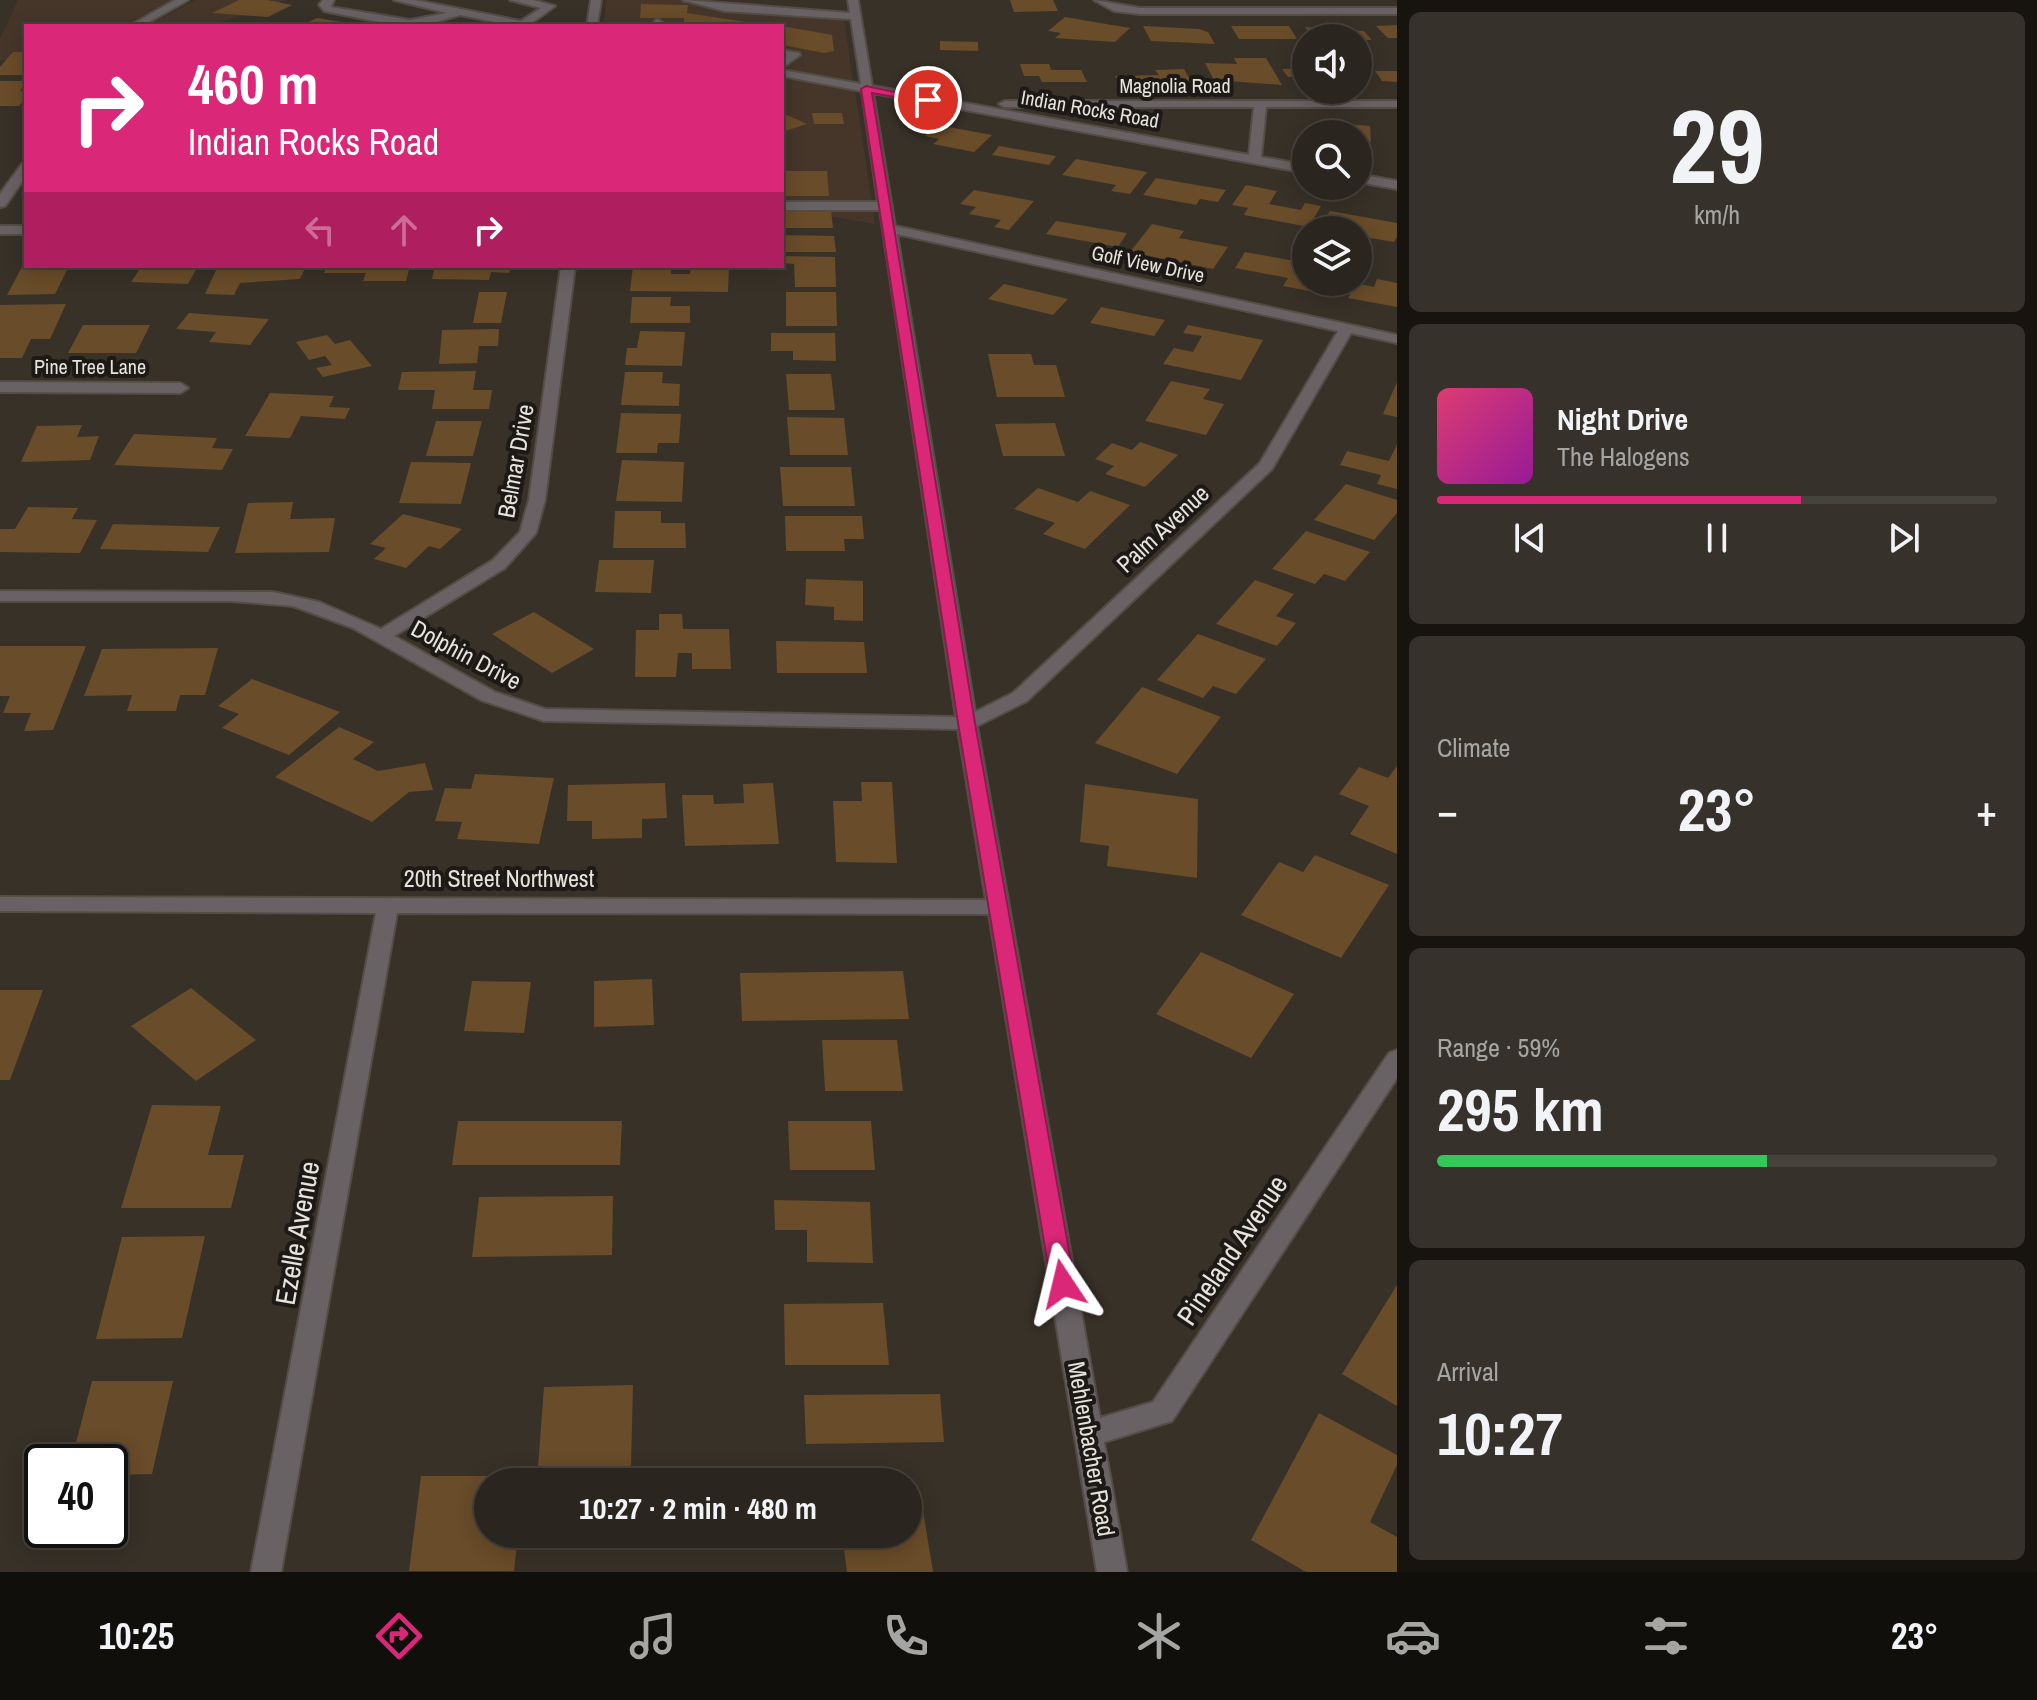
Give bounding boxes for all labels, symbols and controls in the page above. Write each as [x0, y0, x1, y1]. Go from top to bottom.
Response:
map controls [1292, 24, 1372, 296]
button: sound [1292, 24, 1372, 104]
text: 460 m [188, 46, 318, 121]
icon: right [56, 56, 160, 160]
pin [894, 66, 962, 134]
street label: Magnolia Road [1119, 72, 1231, 99]
text: 29 [1670, 75, 1764, 215]
icon: arrive [906, 78, 950, 122]
street label: Indian Rocks Road [1019, 83, 1161, 134]
text: Indian Rocks Road [188, 118, 439, 166]
button: search [1292, 120, 1372, 200]
text: km/h [1694, 197, 1740, 232]
icon: left [298, 208, 342, 252]
icon: ahead [382, 208, 426, 252]
icon: right [466, 208, 510, 252]
button: layers [1292, 216, 1372, 296]
street label: Golf View Drive [1089, 238, 1207, 289]
street label: Pine Tree Lane [34, 353, 146, 380]
text: Night Drive [1557, 399, 1688, 439]
street label: Belmar Drive [489, 402, 541, 520]
text: The Halogens [1557, 439, 1690, 474]
street label: Palm Avenue [1109, 477, 1216, 579]
icon: previous [1508, 516, 1552, 560]
icon: pause [1695, 516, 1739, 560]
icon: next [1882, 516, 1926, 560]
street label: Dolphin Drive [406, 612, 527, 696]
text: Climate [1437, 730, 1510, 765]
text: 23° [1678, 769, 1756, 850]
text: − [1437, 780, 1458, 840]
text: + [1976, 780, 1997, 840]
street label: 20th Street Northwest [404, 862, 595, 894]
text: Range · 59% [1437, 1030, 1560, 1065]
text: 295 km [1437, 1069, 1604, 1150]
street label: Ezelle Avenue [266, 1158, 328, 1308]
street label: Pineland Avenue [1168, 1168, 1296, 1332]
position arrow [1021, 1242, 1105, 1326]
text: Arrival [1437, 1354, 1499, 1389]
street label: Mehlenbacher Road [1061, 1359, 1123, 1539]
text: 10:27 [1437, 1393, 1563, 1474]
speed limit sign: 40 [24, 1444, 128, 1548]
text: 10:27 · 2 min · 480 m [579, 1488, 817, 1528]
icon: directions [371, 1608, 427, 1664]
icon: music [625, 1608, 681, 1664]
icon: phone [878, 1608, 934, 1664]
icon: climate [1131, 1608, 1187, 1664]
icon: car [1385, 1608, 1441, 1664]
icon: filters [1638, 1608, 1694, 1664]
text: 10:25 [99, 1612, 174, 1660]
text: 23° [1891, 1612, 1938, 1660]

